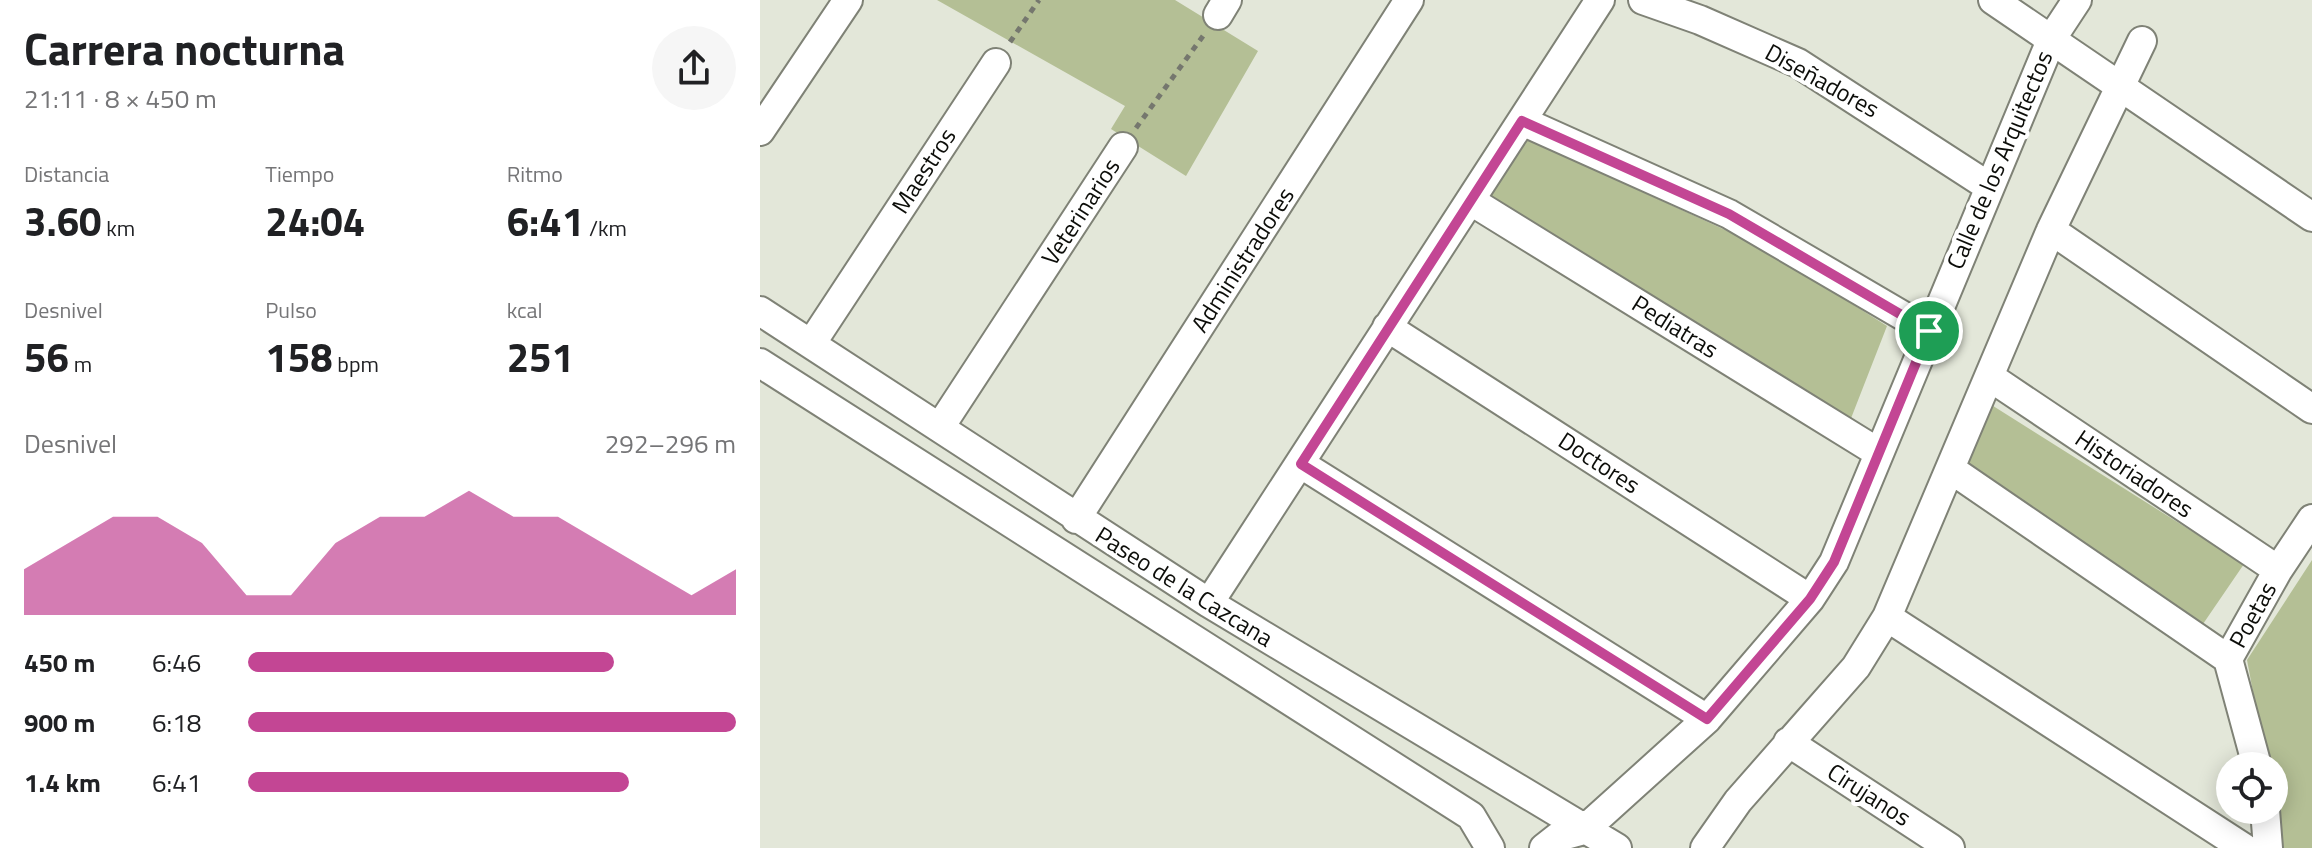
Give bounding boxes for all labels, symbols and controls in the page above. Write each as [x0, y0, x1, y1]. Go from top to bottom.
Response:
text: Carrera nocturna [24, 15, 345, 82]
button: share [652, 26, 736, 110]
street label: Diseñadores [1759, 34, 1886, 126]
street label: Calle de los Arquitectos [1937, 45, 2061, 275]
text: 21:11 · 8 × 450 m [24, 79, 217, 118]
street label: Maestros [882, 120, 964, 220]
street label: Veterinarios [1032, 151, 1128, 272]
text: Distancia [24, 157, 109, 191]
text: Tiempo [265, 157, 334, 191]
text: Ritmo [507, 157, 563, 191]
street label: Administradores [1182, 180, 1303, 339]
text: 3.60 [24, 191, 101, 252]
text: 24:04 [265, 191, 365, 252]
text: 6:41 [507, 191, 584, 252]
text: km [101, 211, 135, 245]
text: /km [584, 211, 627, 245]
street label: Pediatras [1625, 285, 1726, 367]
text: Desnivel [24, 293, 103, 327]
text: Pulso [265, 293, 317, 327]
text: kcal [507, 293, 543, 327]
pin [1895, 297, 1963, 365]
icon: arrive [1907, 309, 1951, 353]
text: 56 [24, 327, 69, 388]
text: 158 [265, 327, 333, 388]
text: 251 [507, 327, 574, 388]
text: m [69, 347, 92, 381]
text: bpm [333, 347, 379, 381]
street label: Historiadores [2068, 420, 2201, 526]
street label: Doctores [1552, 422, 1648, 502]
text: Desnivel [24, 424, 117, 463]
text: 292–296 m [605, 424, 736, 463]
street label: Paseo de la Cazcana [1089, 517, 1280, 655]
street label: Poetas [2219, 575, 2285, 654]
text: 450 m [24, 643, 95, 682]
text: 6:46 [152, 643, 201, 682]
text: 900 m [24, 703, 95, 742]
text: 6:18 [152, 703, 201, 742]
map controls [2216, 752, 2288, 824]
button: locate [2216, 752, 2288, 824]
street label: Cirujanos [1821, 754, 1919, 835]
text: 1.4 km [24, 763, 101, 802]
text: 6:41 [152, 763, 201, 802]

